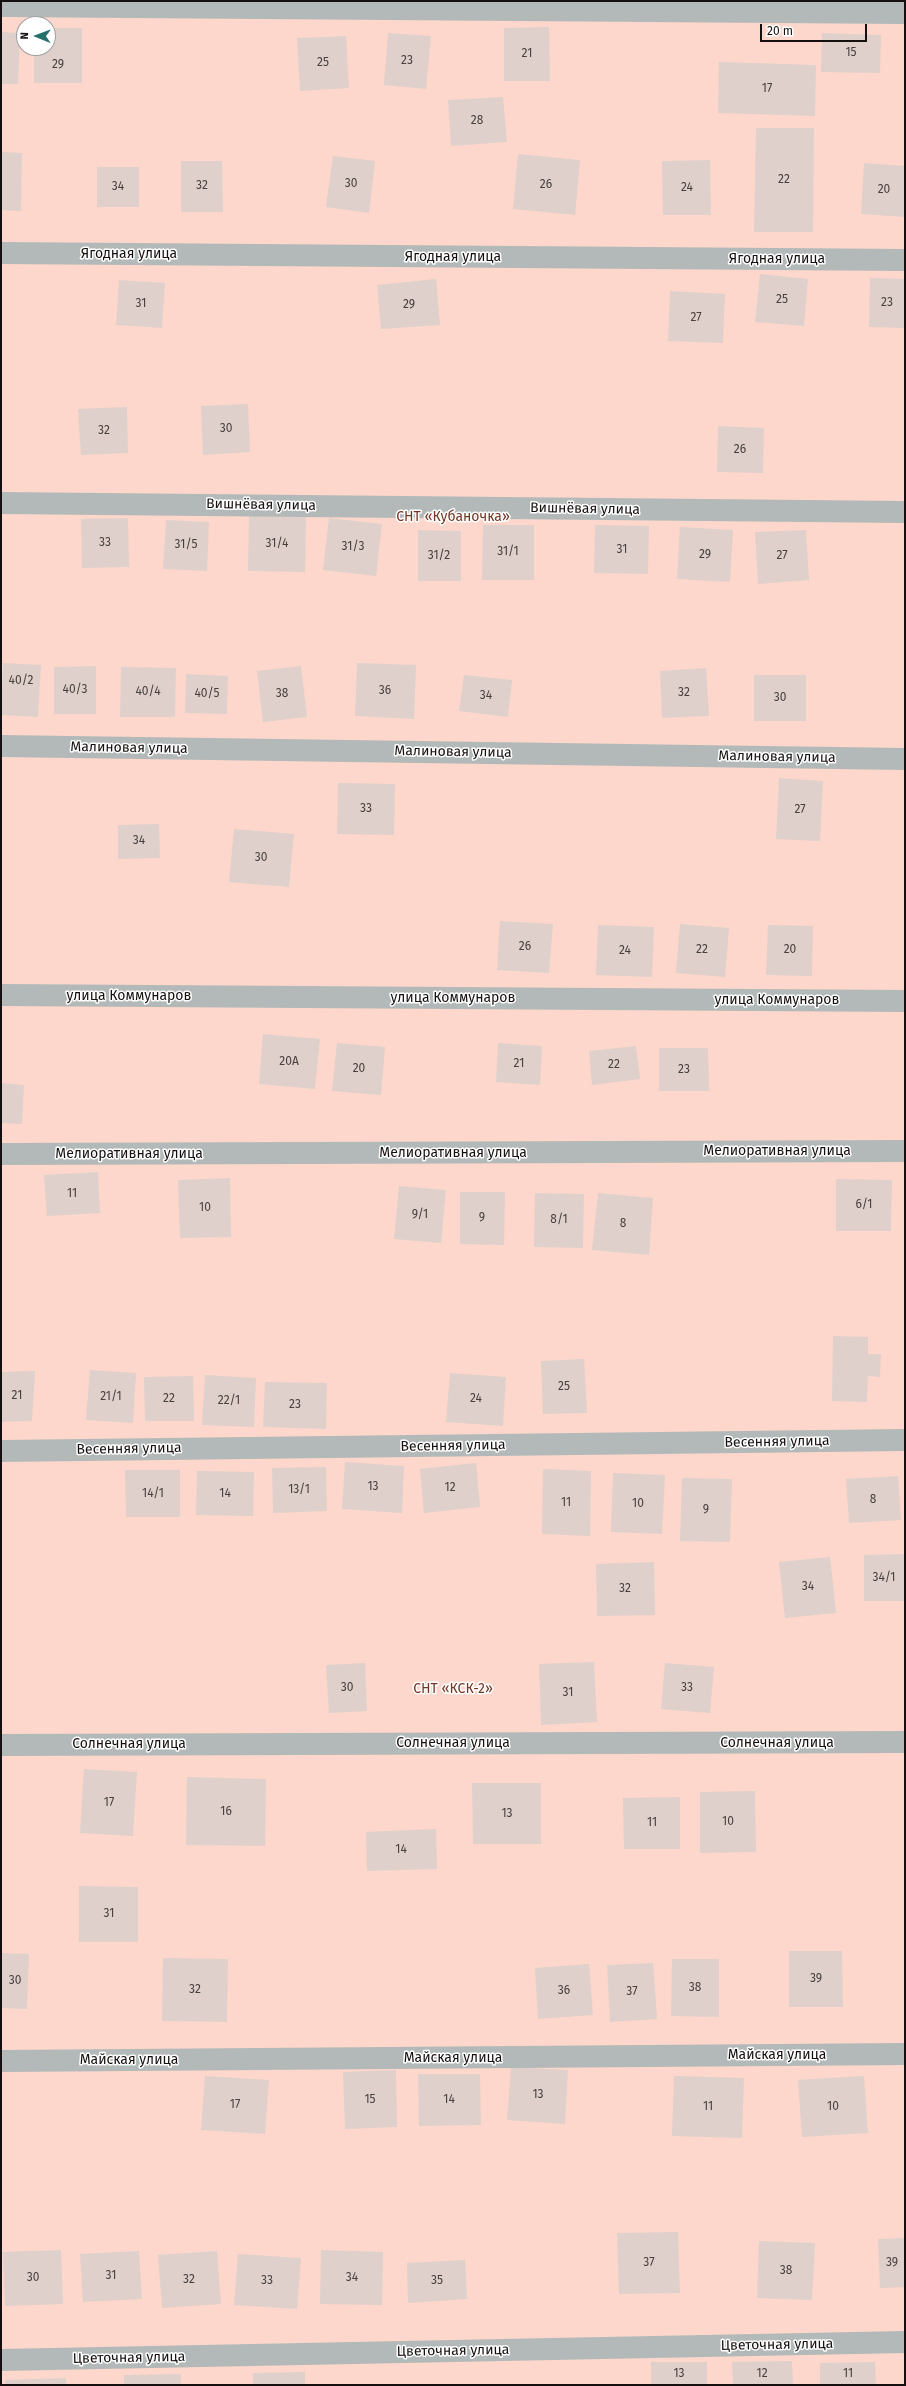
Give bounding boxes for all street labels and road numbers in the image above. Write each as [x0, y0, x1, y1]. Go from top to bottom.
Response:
street label: Ягодная улица [81, 246, 177, 262]
street label: Ягодная улица [405, 249, 501, 265]
street label: Ягодная улица [729, 251, 825, 267]
street label: Вишнёвая улица [206, 496, 316, 514]
street label: Вишнёвая улица [530, 500, 640, 518]
street label: Малиновая улица [70, 739, 188, 757]
street label: Малиновая улица [394, 743, 512, 761]
street label: Малиновая улица [718, 748, 836, 766]
street label: улица Коммунаров [67, 988, 191, 1004]
street label: улица Коммунаров [391, 990, 515, 1006]
street label: улица Коммунаров [715, 992, 839, 1008]
street label: Мелиоративная улица [703, 1143, 851, 1159]
street label: Мелиоративная улица [379, 1145, 527, 1161]
street label: Мелиоративная улица [55, 1146, 203, 1162]
street label: Весенняя улица [724, 1433, 830, 1451]
street label: Весенняя улица [400, 1437, 506, 1455]
street label: Весенняя улица [76, 1440, 182, 1458]
street label: Солнечная улица [396, 1735, 510, 1751]
street label: Солнечная улица [720, 1735, 834, 1751]
street label: Солнечная улица [72, 1736, 186, 1752]
street label: Майская улица [728, 2047, 826, 2063]
street label: Майская улица [404, 2050, 502, 2066]
street label: Майская улица [80, 2052, 178, 2068]
street label: Цветочная улица [721, 2336, 833, 2354]
street label: Цветочная улица [397, 2342, 509, 2360]
street label: Цветочная улица [73, 2349, 185, 2367]

